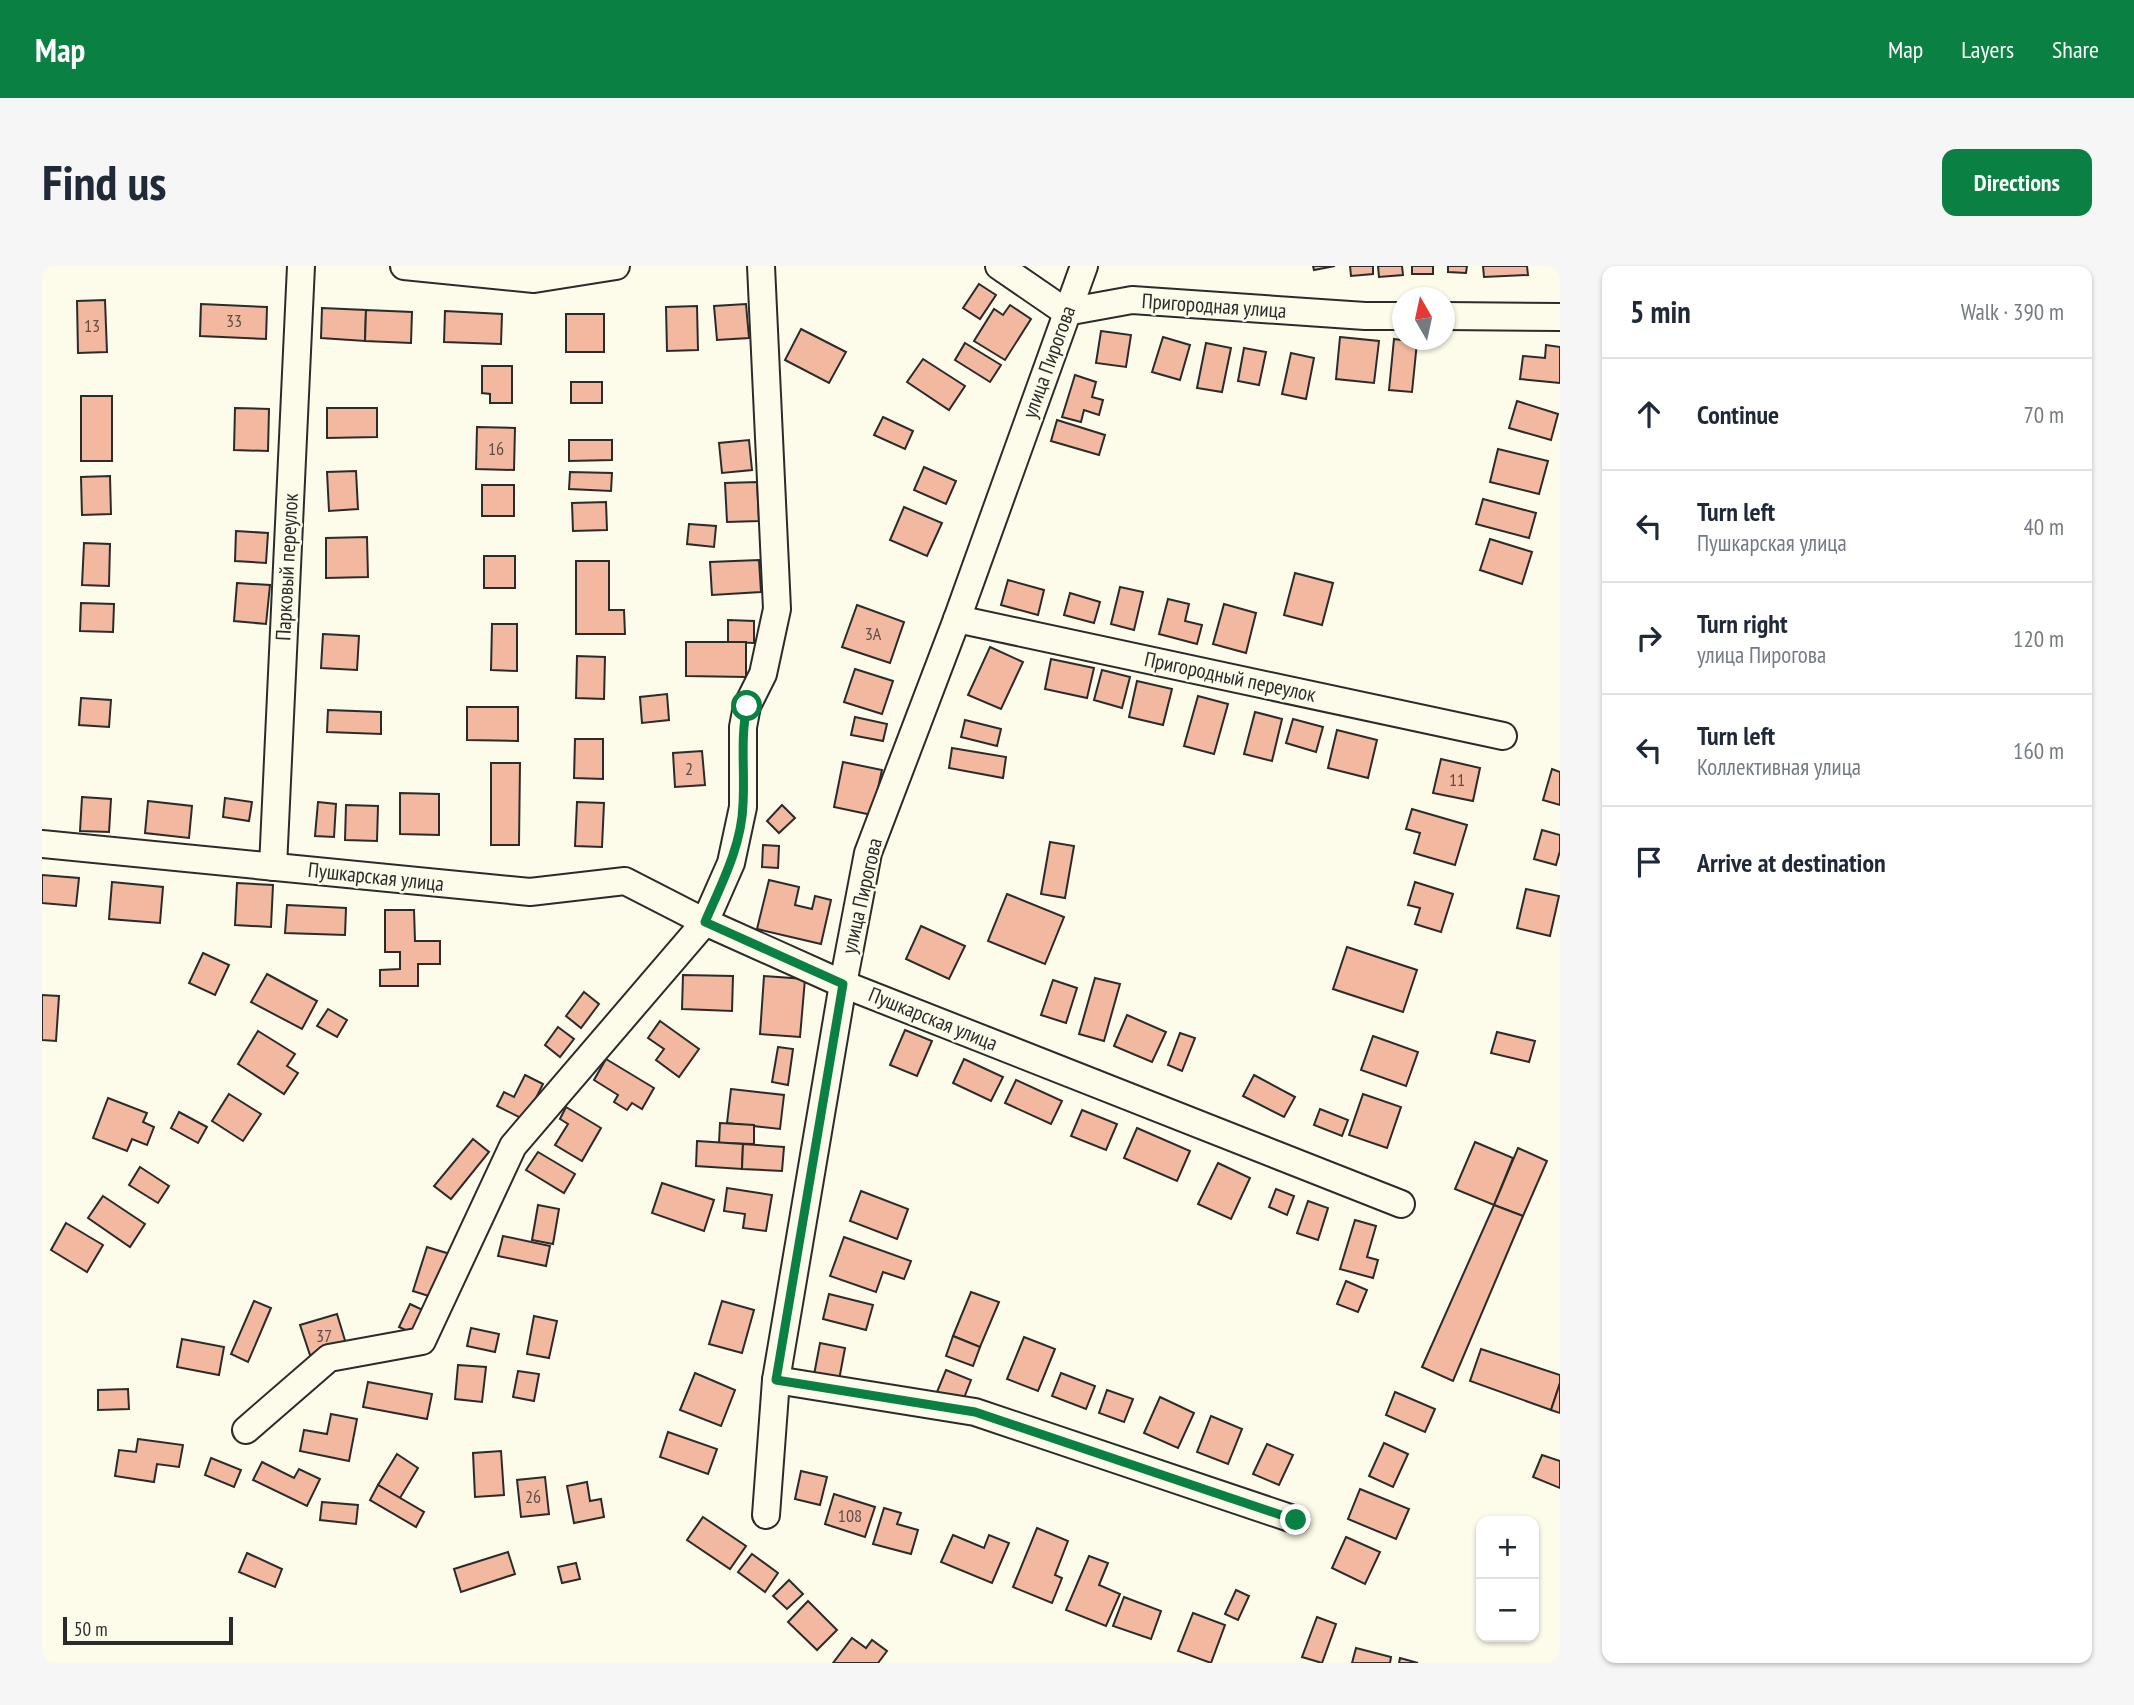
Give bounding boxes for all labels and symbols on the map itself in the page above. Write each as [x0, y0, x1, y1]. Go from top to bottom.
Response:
street label: Пригородная улица [1141, 287, 1287, 324]
north arrow [1392, 287, 1455, 350]
street label: улица Пирогова [1016, 302, 1081, 422]
house number: 33 [226, 309, 242, 332]
house number: 13 [84, 314, 100, 337]
house number: 16 [488, 437, 504, 460]
street label: Парковый переулок [269, 493, 304, 641]
house number: 3А [865, 622, 882, 645]
street label: Пригородный переулок [1142, 645, 1318, 708]
route start [731, 690, 762, 721]
house number: 2 [685, 757, 693, 780]
house number: 11 [1449, 768, 1465, 791]
street label: улица Пирогова [835, 835, 888, 956]
street label: Пушкарская улица [307, 856, 445, 897]
street label: Пушкарская улица [865, 980, 1002, 1057]
house number: 37 [316, 1324, 332, 1347]
house number: 26 [525, 1485, 541, 1508]
house number: 108 [838, 1504, 862, 1527]
route end [1280, 1504, 1311, 1535]
scale bar [63, 1614, 233, 1646]

